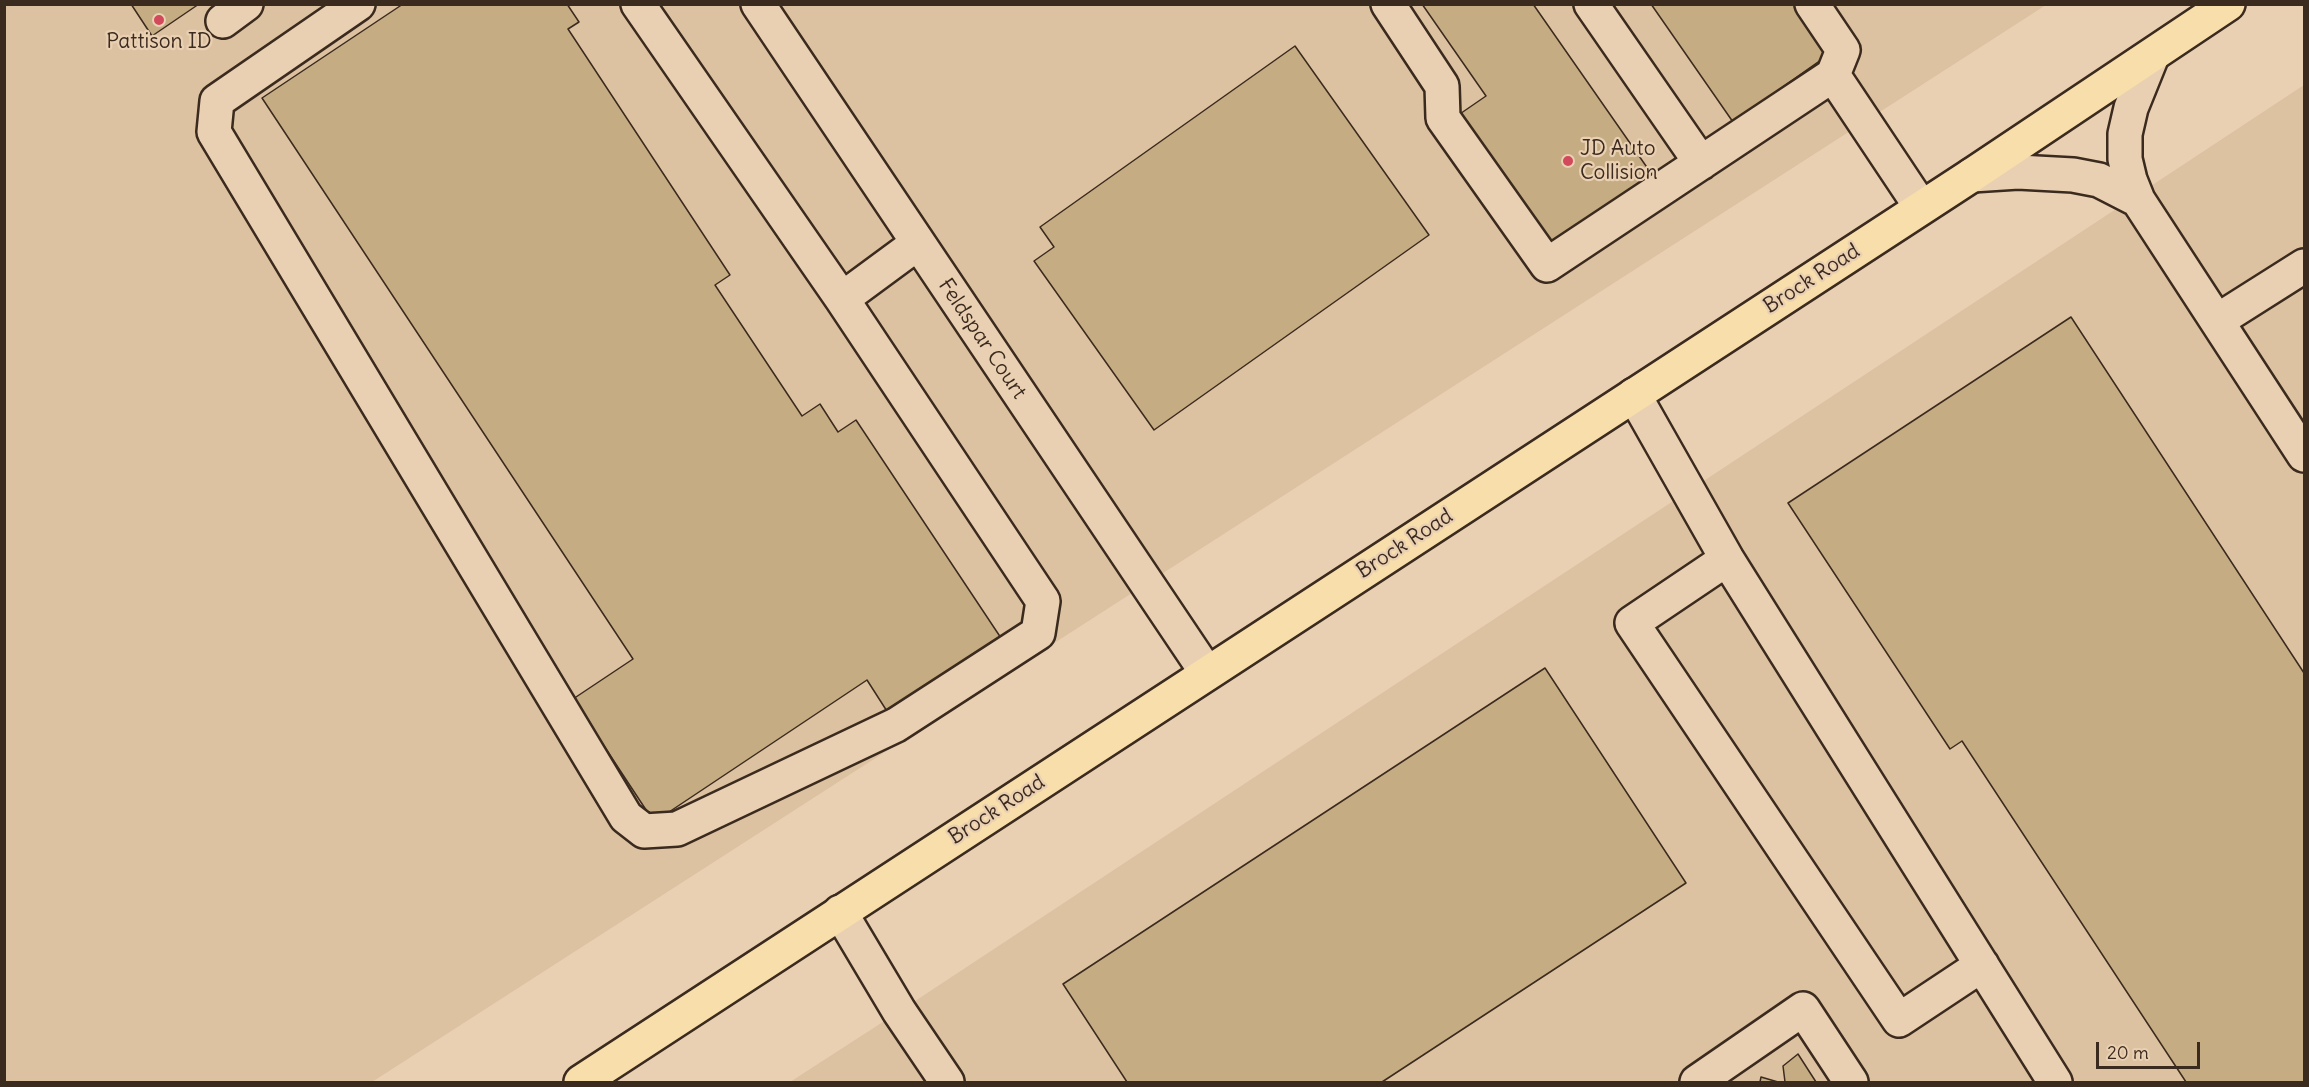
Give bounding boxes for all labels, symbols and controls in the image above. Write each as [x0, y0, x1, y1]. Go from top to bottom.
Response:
marker: Pattison ID [152, 13, 166, 27]
place label: Pattison ID [106, 29, 212, 55]
place label: JD Auto Collision [1580, 136, 1658, 186]
marker: JD Auto Collision [1561, 154, 1575, 168]
street label: Brock Road [1759, 239, 1865, 319]
street label: Feldspar Court [933, 274, 1031, 404]
street label: Brock Road [1352, 504, 1458, 584]
street label: Brock Road [944, 770, 1050, 850]
scale bar [2099, 1030, 2202, 1068]
text: 20 m [2107, 1041, 2149, 1064]

